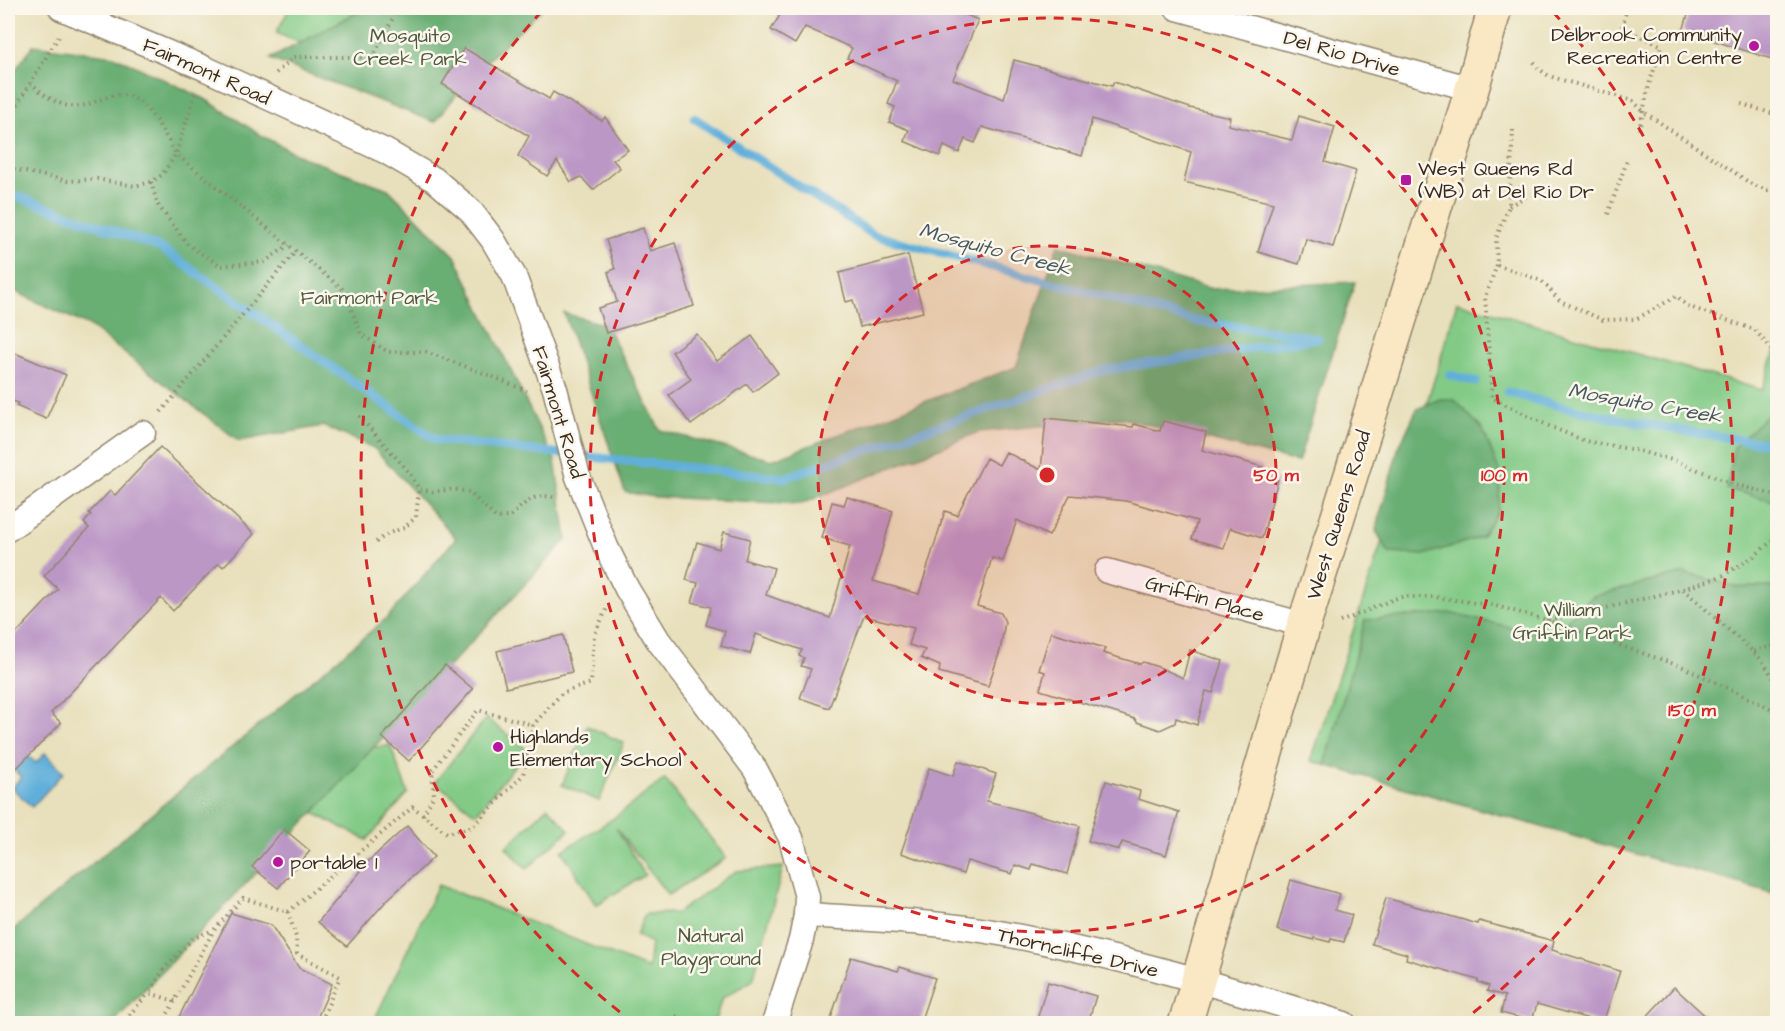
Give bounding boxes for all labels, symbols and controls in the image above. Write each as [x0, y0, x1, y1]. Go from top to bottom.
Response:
place label: Delbrook Community Recreation Centre [1551, 21, 1742, 72]
park label: Mosquito Creek Park [353, 22, 467, 73]
street label: Del Rio Drive [1280, 24, 1403, 84]
street label: Fairmont Road [138, 31, 275, 113]
marker: Delbrook Community Recreation Centre [1747, 39, 1761, 53]
place label: West Queens Rd (WB) at Del Rio Dr [1418, 155, 1594, 206]
marker: West Queens Rd (WB) at Del Rio Dr [1399, 173, 1413, 187]
water label: Mosquito Creek [916, 215, 1075, 284]
park label: Fairmont Park [300, 284, 438, 312]
street label: Fairmont Road [525, 343, 591, 482]
water label: Mosquito Creek [1566, 376, 1725, 431]
street label: West Queens Road [1300, 427, 1378, 603]
text: 50 m [1253, 463, 1300, 488]
text: 100 m [1481, 463, 1528, 488]
centre of rings [1037, 465, 1057, 485]
street label: Griffin Place [1142, 569, 1268, 629]
park label: William Griffin Park [1513, 596, 1631, 647]
text: 150 m [1668, 698, 1717, 723]
place label: Highlands Elementary School [510, 723, 682, 775]
marker: Highlands Elementary School [491, 740, 505, 754]
place label: portable 1 [290, 849, 378, 877]
marker: portable 1 [271, 855, 285, 869]
street label: Thorncliffe Drive [995, 921, 1161, 985]
park label: Natural Playground [661, 922, 761, 974]

